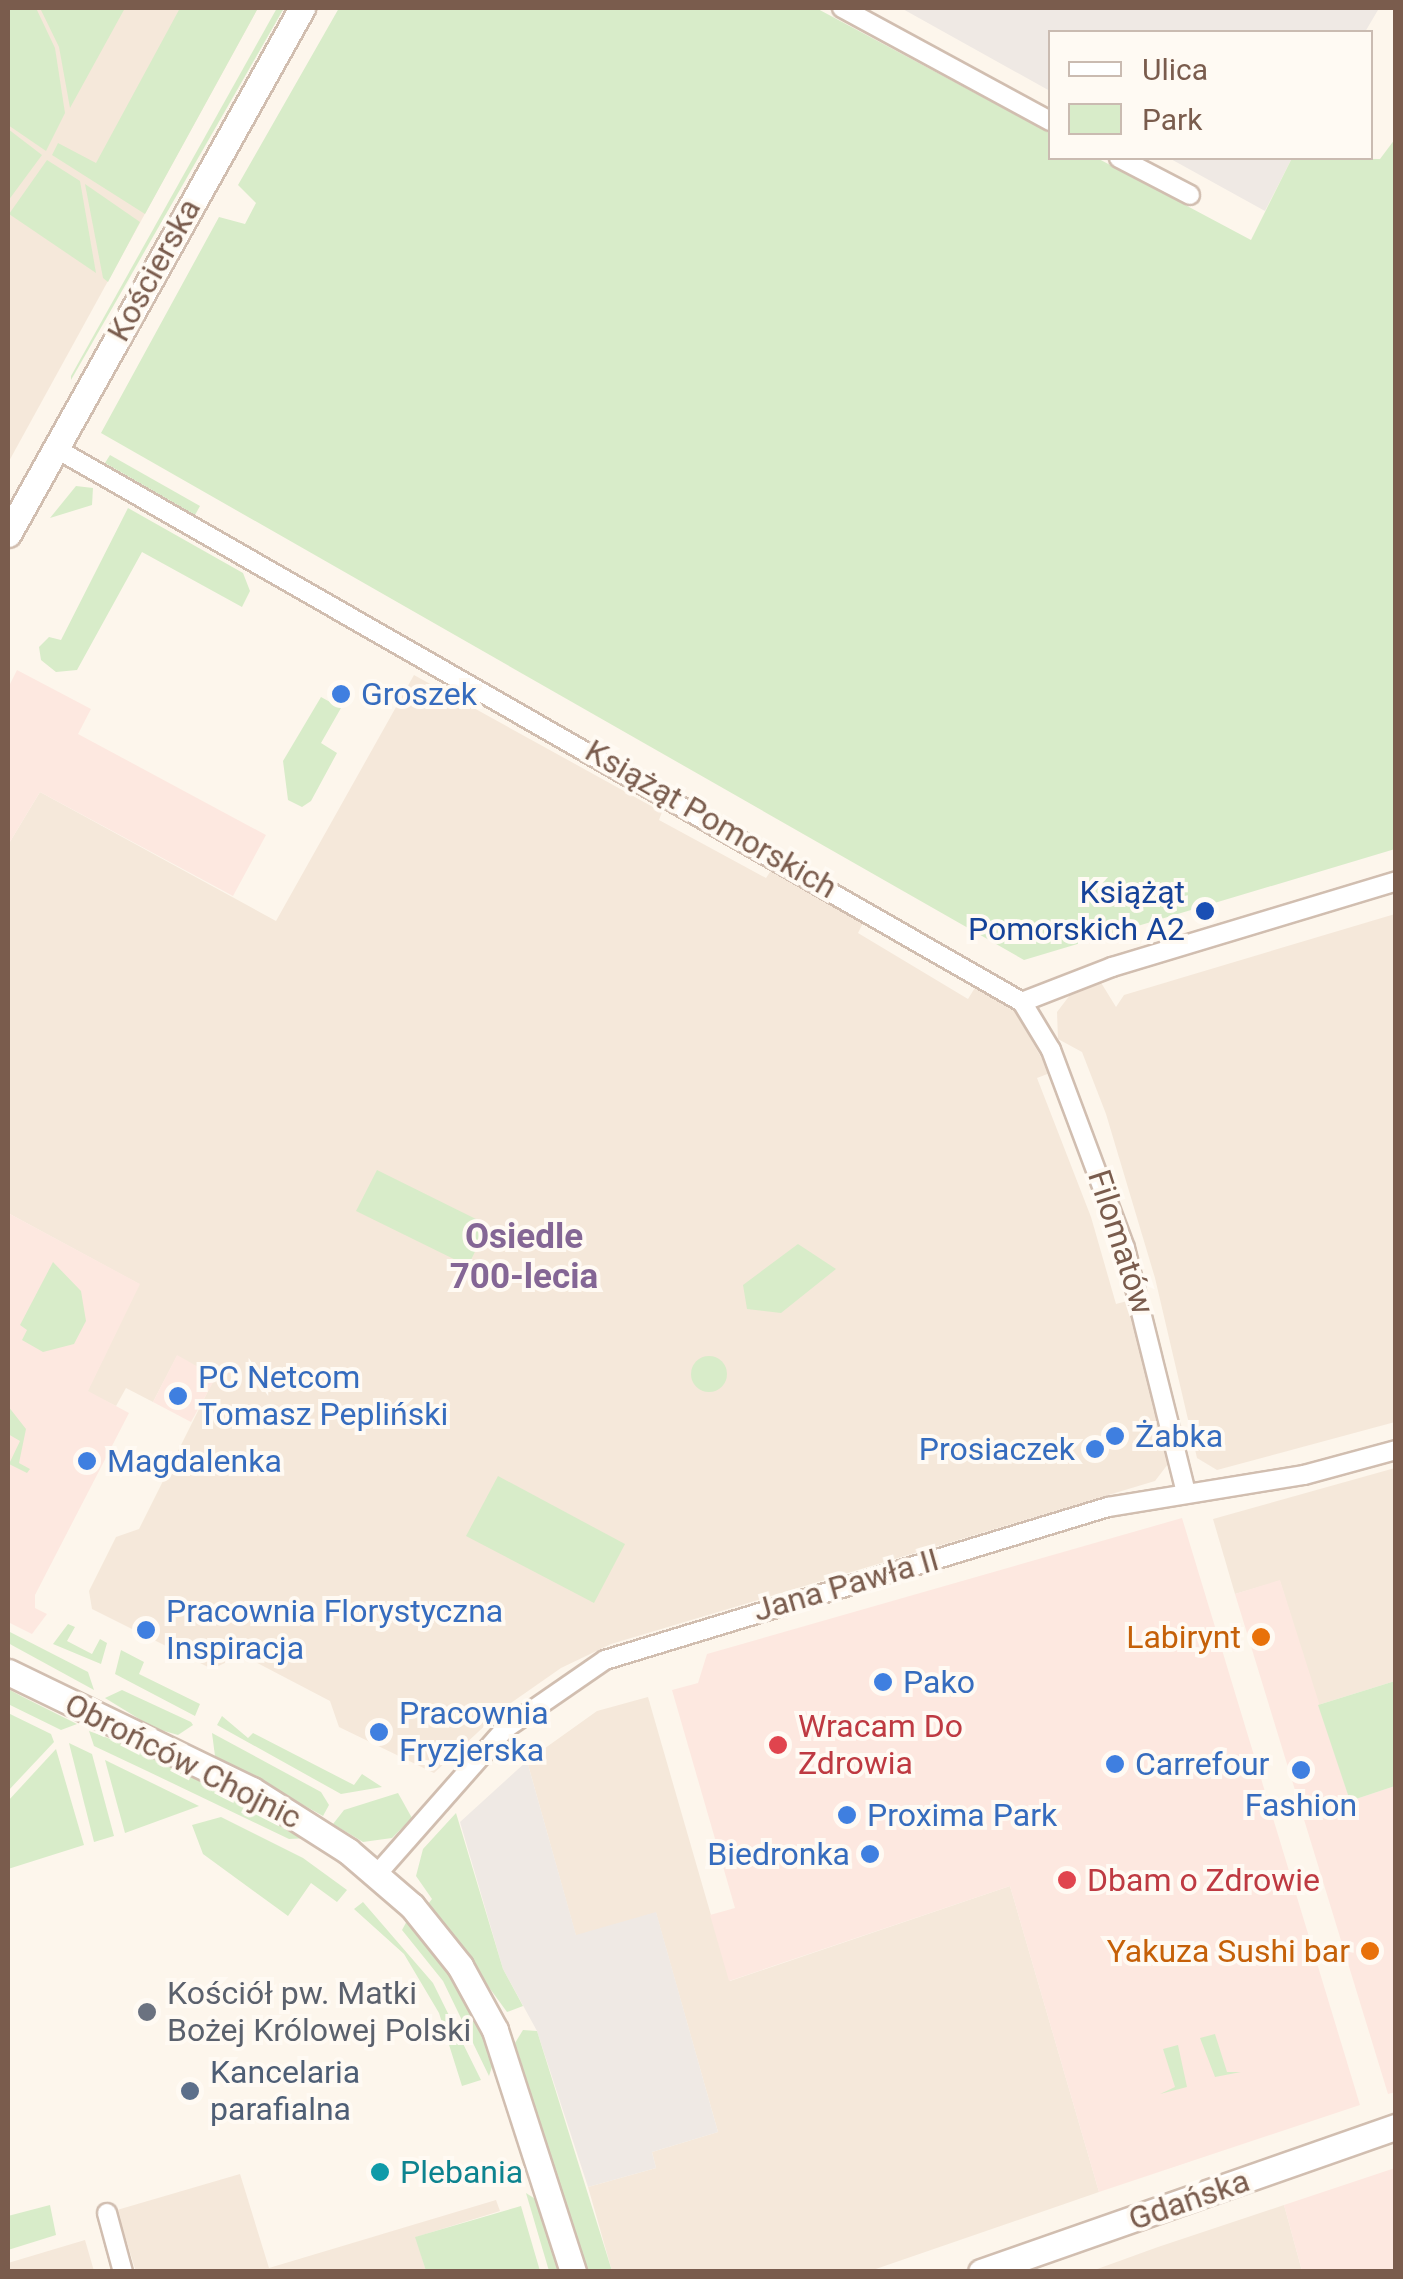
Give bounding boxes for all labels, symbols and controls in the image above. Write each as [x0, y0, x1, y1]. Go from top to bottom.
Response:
legend [1048, 30, 1373, 160]
text: Ulica [1142, 52, 1208, 87]
text: Park [1142, 102, 1202, 137]
street label: Kościerska [99, 192, 209, 348]
place label: Groszek [361, 675, 477, 713]
marker: Groszek [330, 683, 352, 705]
street label: Książąt Pomorskich [579, 731, 843, 907]
place label: Książąt Pomorskich A2 [968, 874, 1185, 949]
marker: Książąt Pomorskich A2 [1194, 900, 1216, 922]
street label: Filomatów [1080, 1165, 1162, 1319]
district label: Osiedle 700-lecia [450, 1216, 598, 1298]
place label: PC Netcom Tomasz Pepliński [198, 1359, 448, 1434]
marker: PC Netcom Tomasz Pepliński [167, 1385, 189, 1407]
place label: Żabka [1135, 1417, 1223, 1455]
marker: Żabka [1104, 1425, 1126, 1447]
place label: Prosiaczek [919, 1430, 1075, 1468]
marker: Prosiaczek [1084, 1438, 1106, 1460]
place label: Magdalenka [107, 1442, 282, 1480]
marker: Magdalenka [76, 1450, 98, 1472]
street label: Jana Pawła II [749, 1540, 943, 1630]
place label: Pracownia Florystyczna Inspiracja [166, 1593, 503, 1668]
place label: Labirynt [1126, 1618, 1241, 1656]
marker: Pracownia Florystyczna Inspiracja [135, 1619, 157, 1641]
marker: Labirynt [1250, 1626, 1272, 1648]
place label: Pako [903, 1663, 975, 1701]
marker: Pako [872, 1671, 894, 1693]
street label: Obrońców Chojnic [58, 1685, 308, 1837]
place label: Pracownia Fryzjerska [399, 1695, 549, 1770]
place label: Wracam Do Zdrowia [798, 1708, 963, 1783]
marker: Pracownia Fryzjerska [368, 1721, 390, 1743]
marker: Wracam Do Zdrowia [767, 1734, 789, 1756]
place label: Carrefour [1135, 1745, 1269, 1783]
marker: Carrefour [1104, 1753, 1126, 1775]
marker: Fashion [1290, 1759, 1312, 1781]
place label: Fashion [1245, 1786, 1357, 1824]
place label: Proxima Park [867, 1796, 1057, 1834]
marker: Proxima Park [836, 1804, 858, 1826]
place label: Biedronka [707, 1835, 850, 1873]
marker: Biedronka [859, 1843, 881, 1865]
place label: Dbam o Zdrowie [1087, 1861, 1320, 1899]
marker: Dbam o Zdrowie [1056, 1869, 1078, 1891]
place label: Yakuza Sushi bar [1107, 1932, 1350, 1970]
marker: Yakuza Sushi bar [1359, 1940, 1381, 1962]
place label: Kościół pw. Matki Bożej Królowej Polski [167, 1975, 471, 2050]
marker: Kościół pw. Matki Bożej Królowej Polski [136, 2001, 158, 2023]
place label: Kancelaria parafialna [210, 2054, 360, 2129]
marker: Kancelaria parafialna [179, 2080, 201, 2102]
place label: Plebania [400, 2153, 523, 2191]
marker: Plebania [369, 2161, 391, 2183]
street label: Gdańska [1124, 2161, 1254, 2239]

